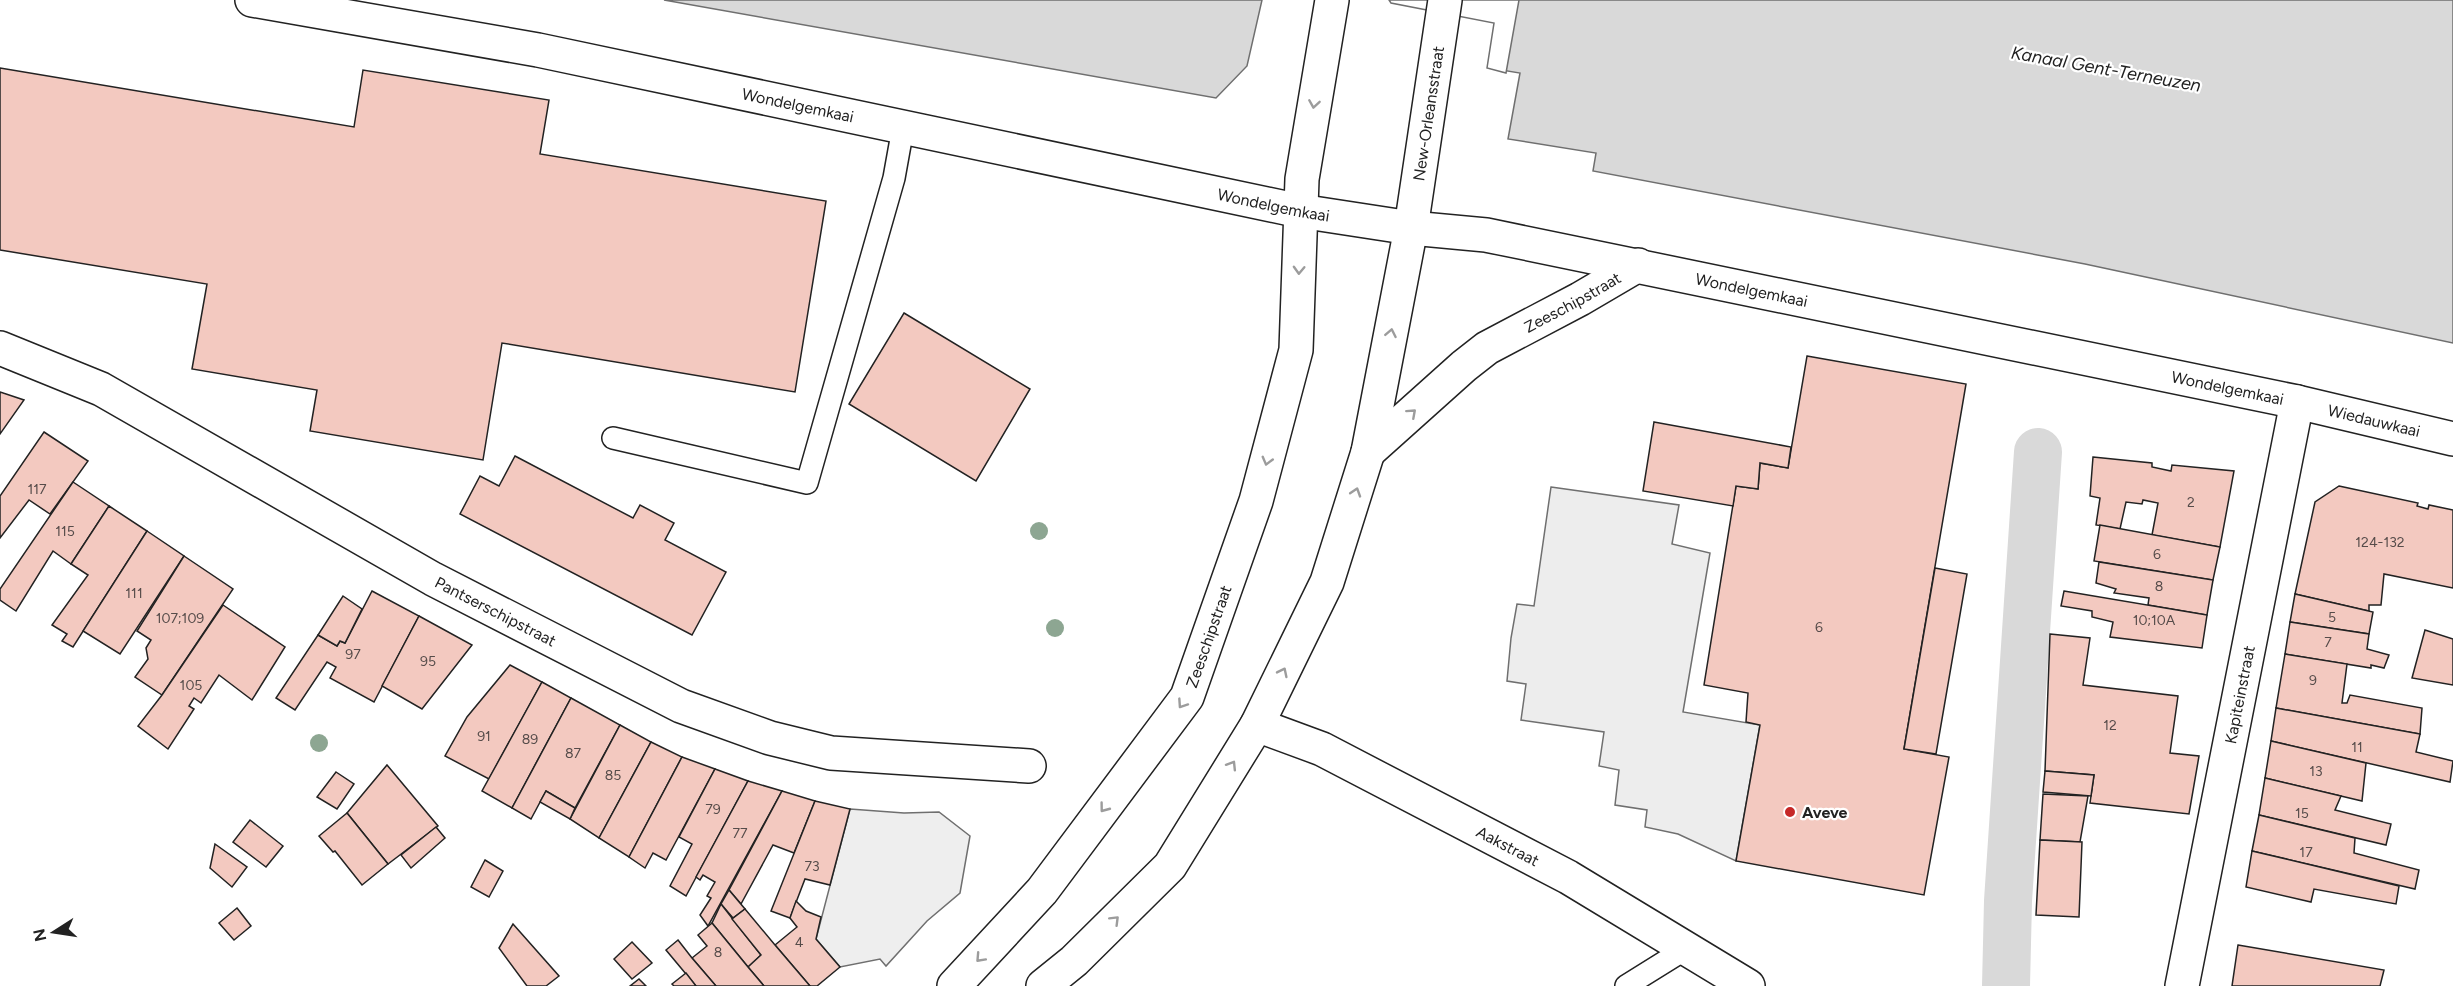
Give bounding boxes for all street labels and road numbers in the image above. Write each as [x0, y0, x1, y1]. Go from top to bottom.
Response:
street label: New-Orleansstraat [1409, 45, 1448, 182]
street label: Wondelgemkaai [740, 84, 856, 126]
street label: Wondelgemkaai [1216, 185, 1331, 225]
street label: Zeeschipstraat [1521, 268, 1624, 337]
street label: Wondelgemkaai [1694, 269, 1809, 311]
street label: Wondelgemkaai [2170, 367, 2285, 409]
street label: Wiedauwkaai [2326, 401, 2422, 441]
street label: Pantserschipstraat [432, 573, 559, 650]
street label: Zeeschipstraat [1182, 583, 1236, 690]
street label: Kapiteinstraat [2221, 644, 2259, 745]
street label: Aakstraat [1473, 822, 1542, 870]

